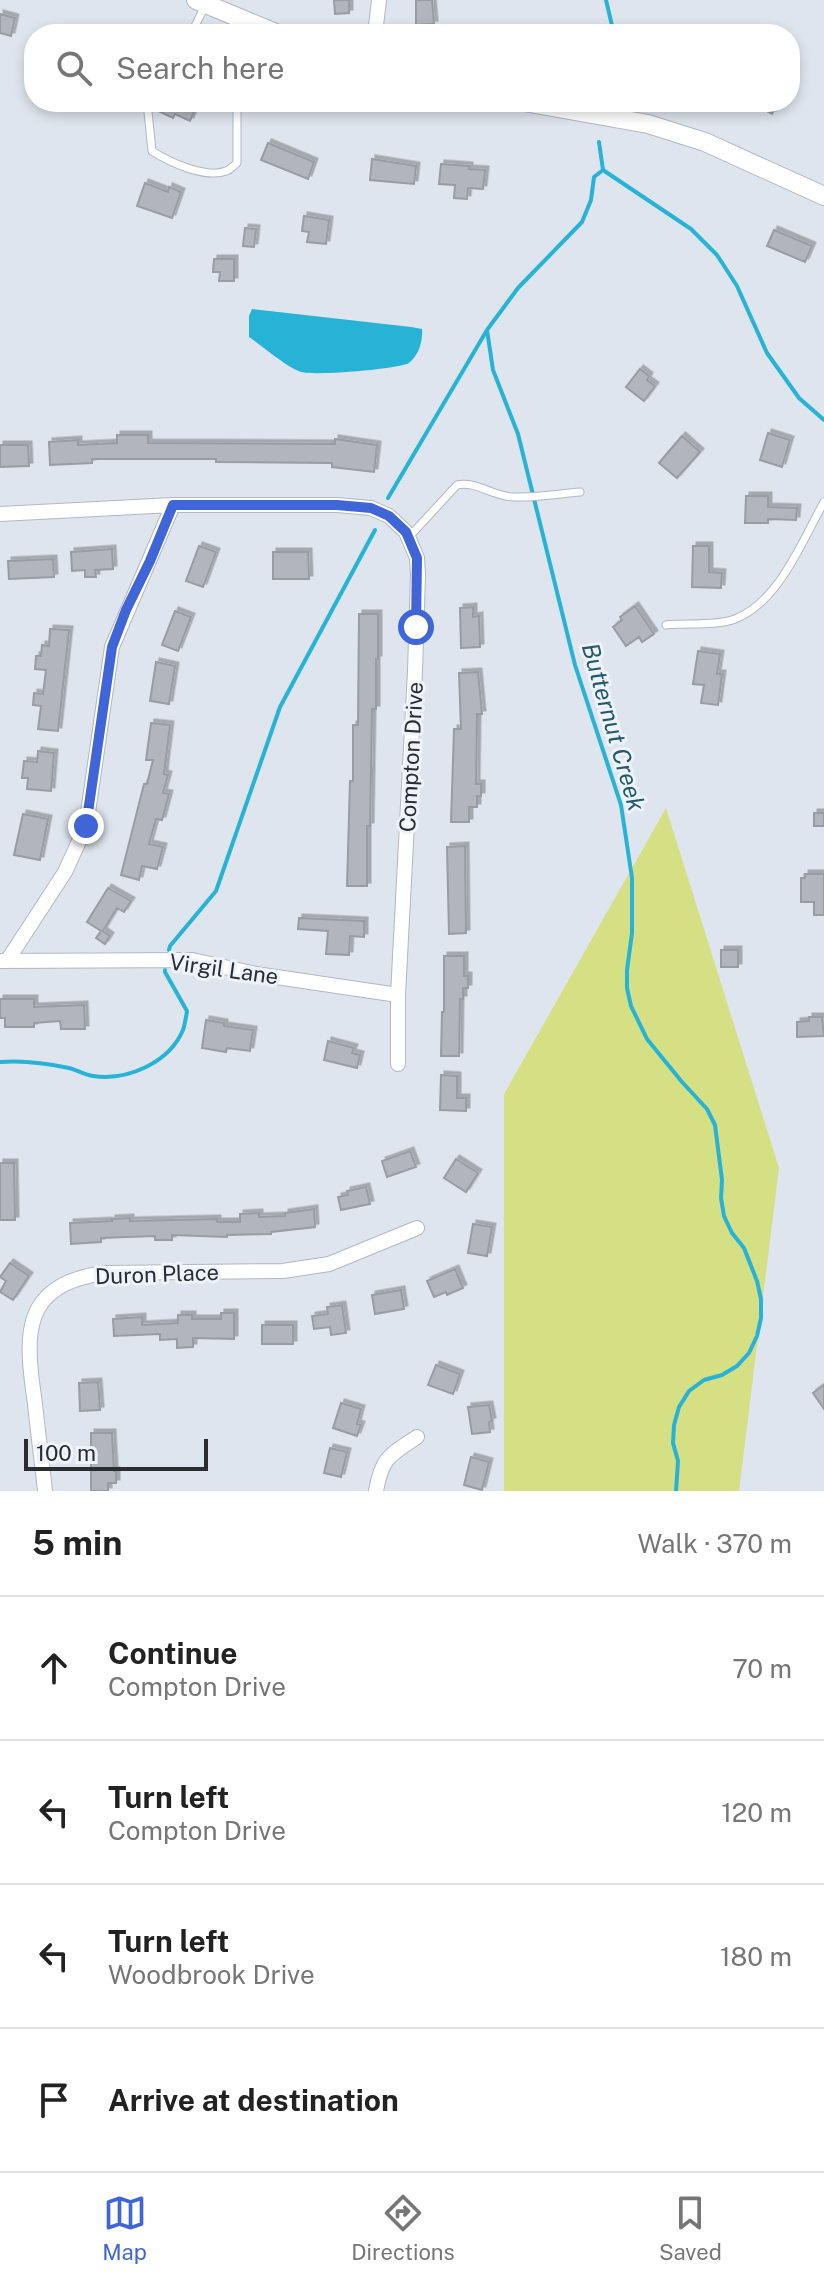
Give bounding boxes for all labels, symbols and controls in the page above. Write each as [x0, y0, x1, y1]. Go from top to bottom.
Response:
search box [24, 24, 800, 112]
icon: search [52, 46, 96, 90]
text: Search here [116, 50, 284, 86]
route start [398, 609, 434, 645]
water label: Butternut Creek [577, 640, 651, 814]
street label: Compton Drive [394, 681, 428, 833]
route end [68, 808, 104, 844]
street label: Virgil Lane [168, 949, 280, 989]
street label: Duron Place [95, 1259, 219, 1289]
scale bar [24, 1435, 208, 1471]
text: 100 m [36, 1440, 96, 1466]
text: 5 min [32, 1523, 122, 1563]
text: Walk · 370 m [637, 1528, 792, 1559]
text: Continue [108, 1635, 238, 1671]
icon: ahead [32, 1646, 76, 1690]
text: 70 m [732, 1653, 792, 1684]
text: Compton Drive [108, 1671, 286, 1702]
text: Turn left [108, 1779, 229, 1815]
icon: left [32, 1790, 76, 1834]
text: 120 m [721, 1797, 792, 1828]
text: Compton Drive [108, 1815, 286, 1846]
text: Turn left [108, 1923, 229, 1959]
icon: left [32, 1934, 76, 1978]
text: 180 m [720, 1941, 792, 1972]
text: Woodbrook Drive [108, 1959, 315, 1990]
icon: arrive [32, 2078, 76, 2122]
text: Arrive at destination [108, 2082, 399, 2118]
tab: Map [102, 2191, 147, 2265]
tab: Directions [351, 2191, 455, 2265]
tab: Saved [659, 2191, 722, 2265]

